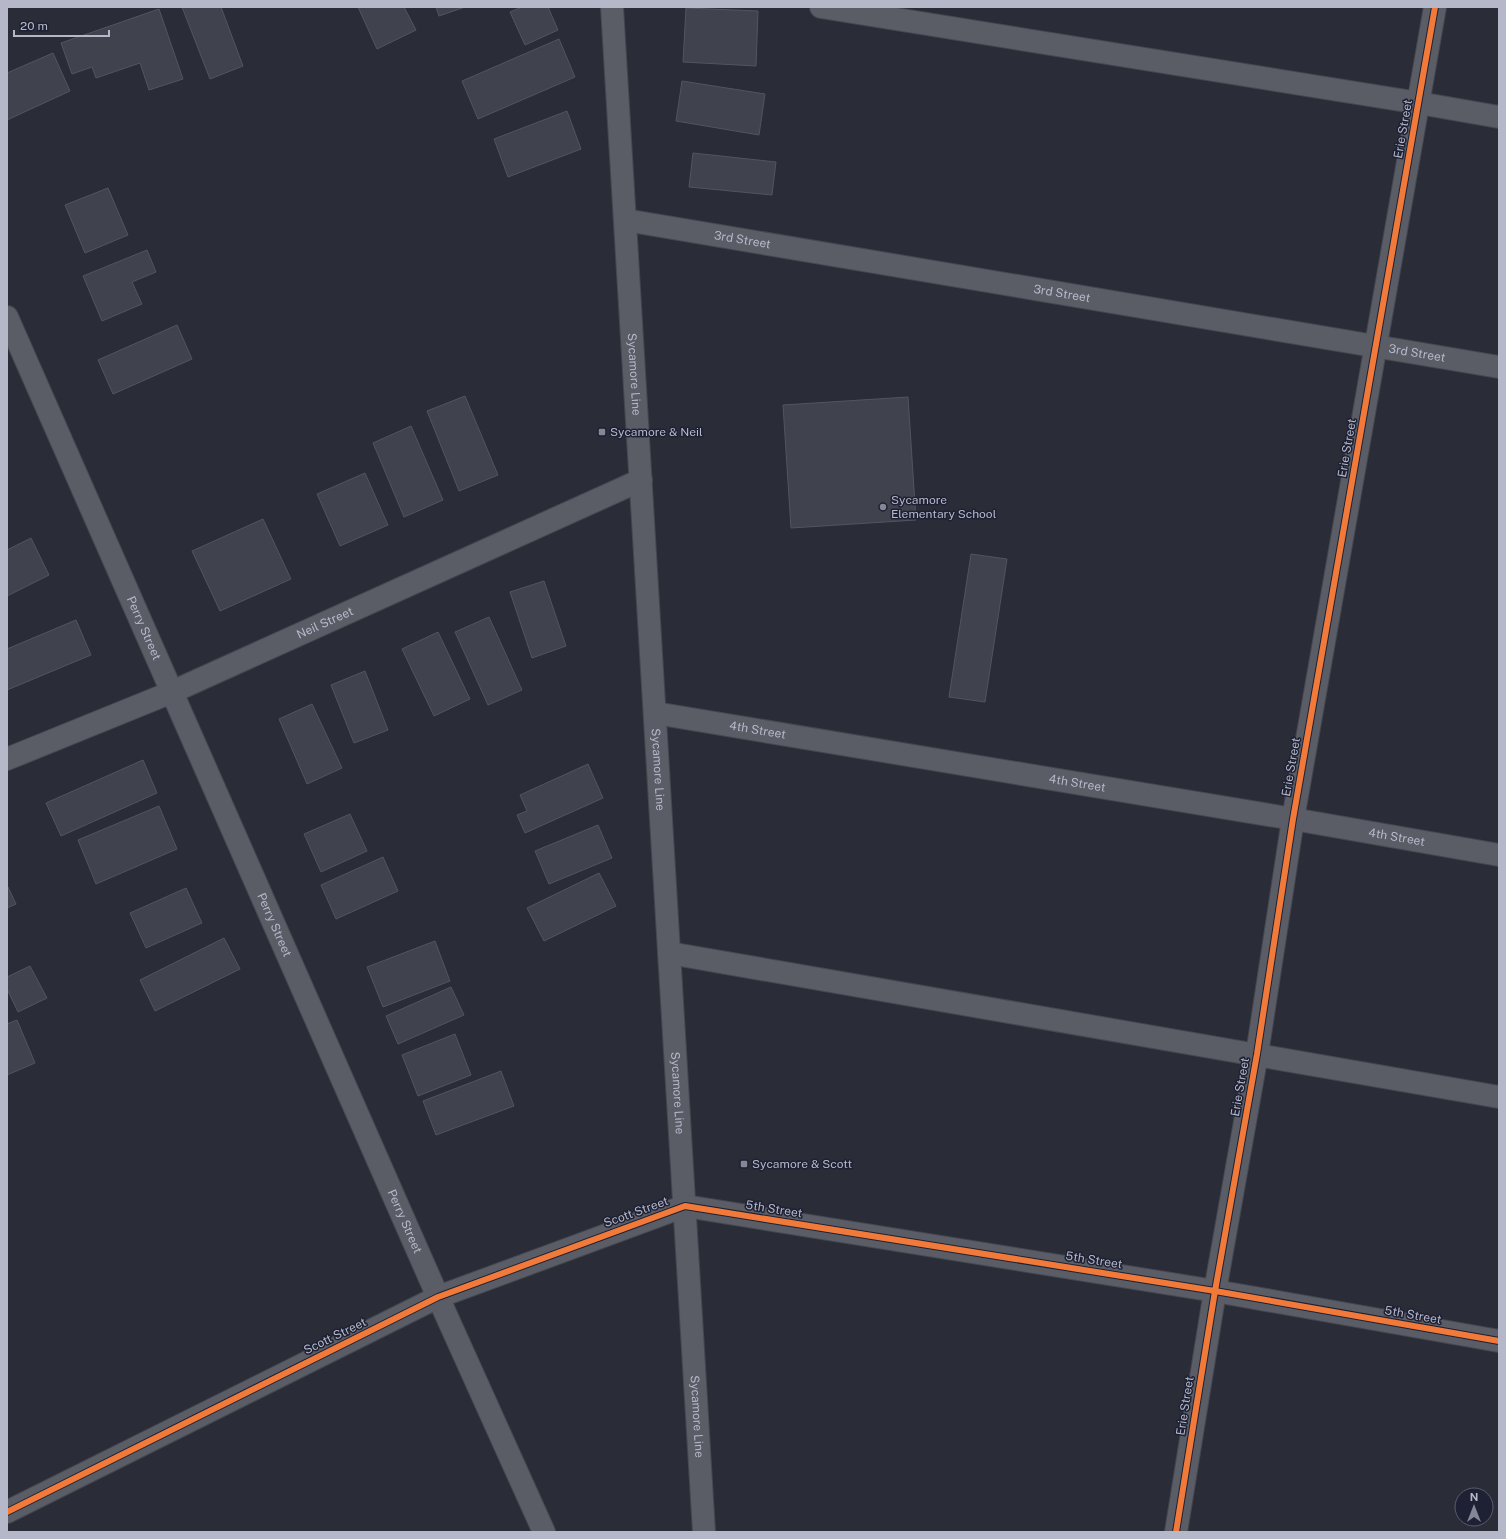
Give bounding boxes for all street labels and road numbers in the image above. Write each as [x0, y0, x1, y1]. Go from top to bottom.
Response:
street label: Erie Street [1391, 98, 1415, 160]
street label: 3rd Street [713, 228, 772, 251]
street label: 3rd Street [1032, 282, 1092, 305]
street label: Sycamore Line [625, 333, 644, 416]
street label: 3rd Street [1387, 342, 1447, 365]
street label: Erie Street [1335, 417, 1359, 479]
street label: Perry Street [124, 594, 164, 663]
street label: Neil Street [295, 604, 356, 642]
street label: 4th Street [728, 718, 787, 742]
street label: Sycamore Line [649, 728, 667, 812]
street label: Erie Street [1279, 736, 1303, 798]
street label: 4th Street [1048, 772, 1107, 795]
street label: 4th Street [1367, 825, 1426, 849]
street label: Perry Street [254, 891, 295, 959]
street label: Sycamore Line [668, 1051, 687, 1135]
street label: Erie Street [1228, 1056, 1252, 1118]
street label: Perry Street [385, 1187, 425, 1256]
street label: Scott Street [602, 1194, 671, 1230]
street label: 5th Street [745, 1198, 804, 1220]
street label: 5th Street [1065, 1249, 1124, 1271]
street label: 5th Street [1384, 1303, 1443, 1327]
street label: Scott Street [301, 1315, 369, 1357]
street label: Sycamore Line [688, 1375, 707, 1458]
street label: Erie Street [1173, 1375, 1197, 1437]

